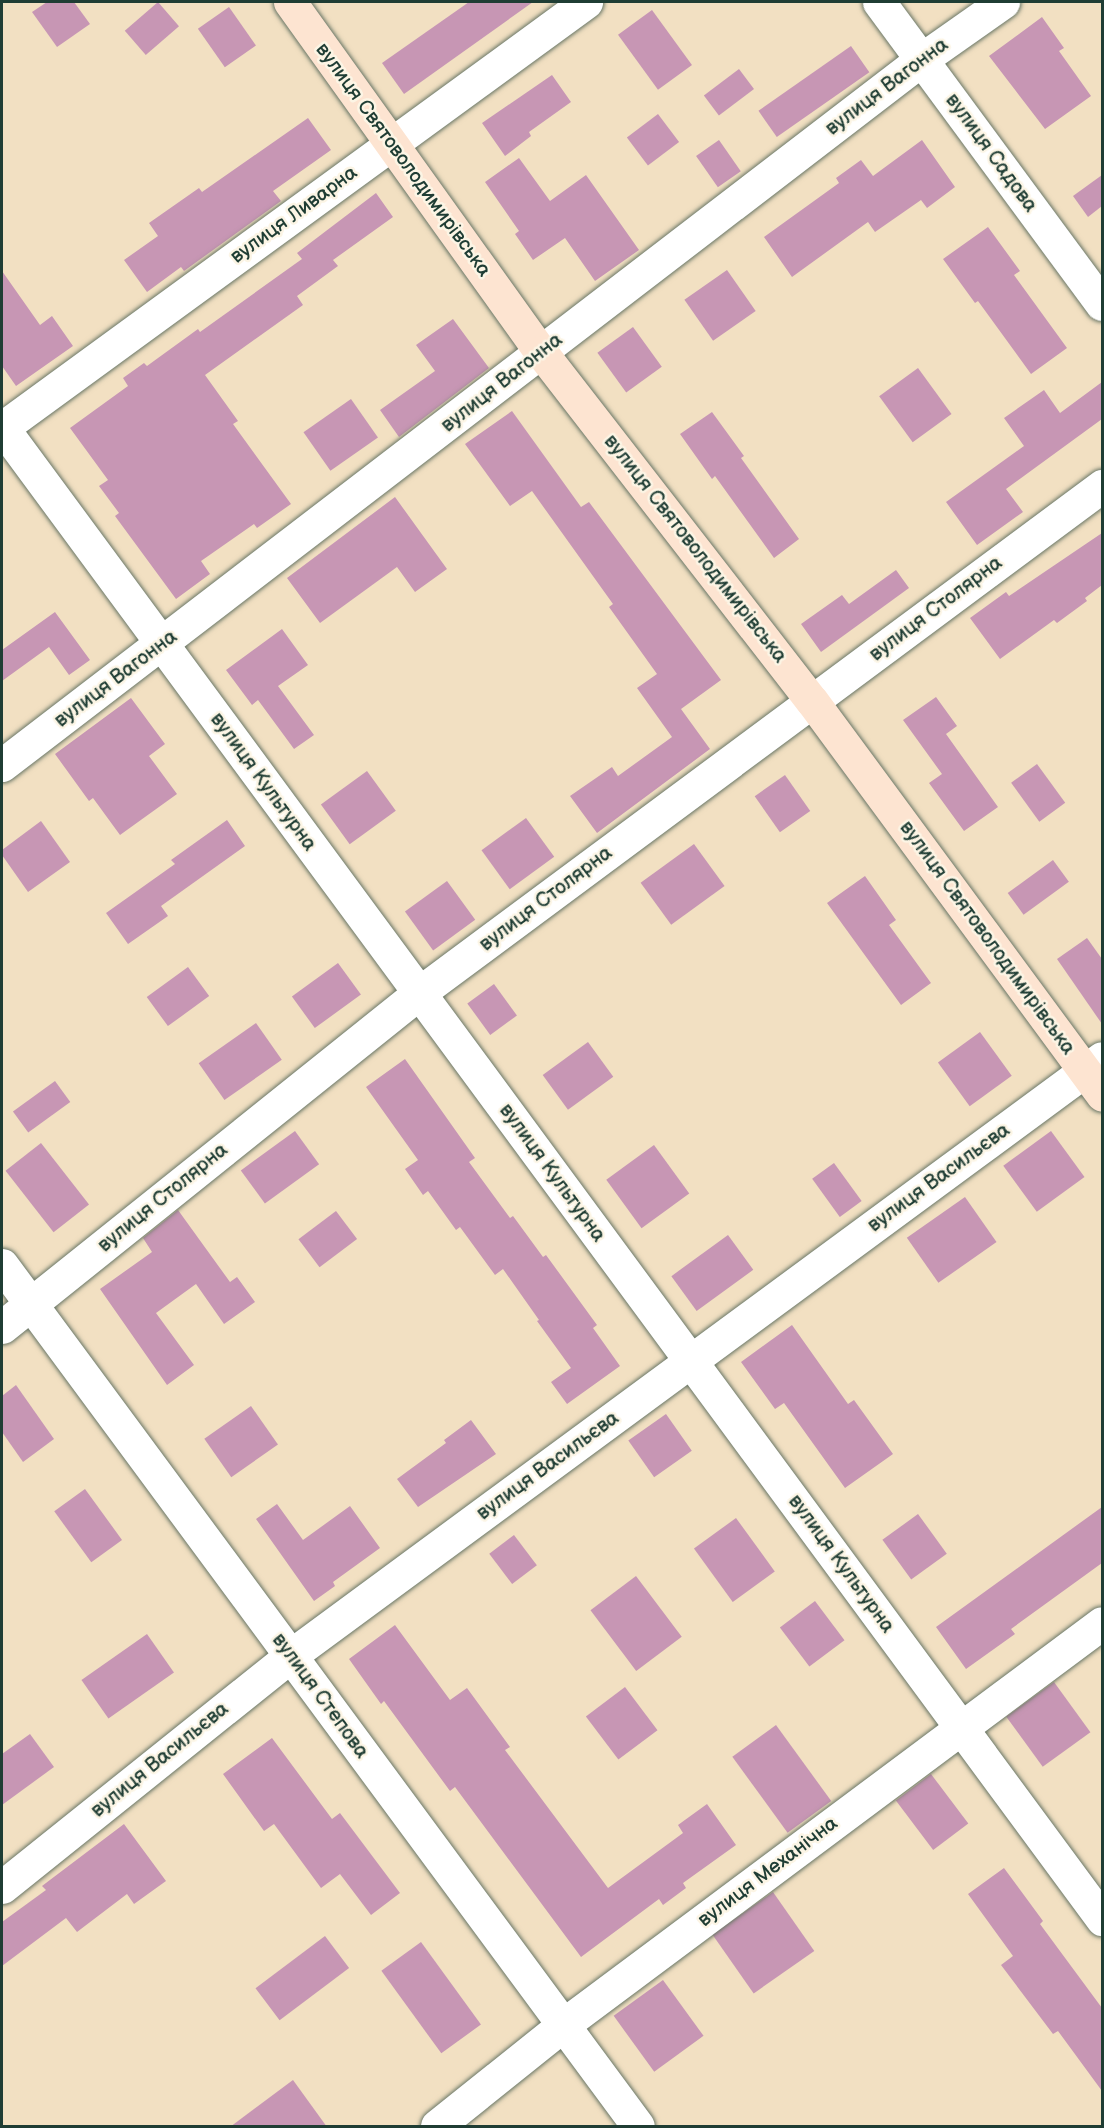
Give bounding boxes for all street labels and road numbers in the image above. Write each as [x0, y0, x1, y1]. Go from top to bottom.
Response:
street label: вулиця Вагонна [821, 33, 953, 141]
street label: вулиця Святоволодимирівська [310, 38, 496, 282]
street label: вулиця Садова [940, 89, 1042, 217]
street label: вулиця Ливарна [226, 161, 362, 269]
street label: вулиця Вагонна [437, 328, 567, 438]
street label: вулиця Святоволодимирівська [598, 430, 792, 668]
street label: вулиця Столярна [865, 551, 1007, 667]
street label: вулиця Вагонна [50, 625, 182, 733]
street label: вулиця Культурна [205, 708, 321, 856]
street label: вулиця Святоволодимирівська [894, 816, 1080, 1060]
street label: вулиця Столярна [475, 841, 617, 957]
street label: вулиця Культурна [494, 1099, 610, 1247]
street label: вулиця Васильєва [863, 1118, 1015, 1238]
street label: вулиця Столярна [93, 1138, 233, 1258]
street label: вулиця Васильєва [472, 1406, 624, 1526]
street label: вулиця Культурна [783, 1490, 899, 1638]
street label: вулиця Степова [267, 1629, 373, 1763]
street label: вулиця Васильєва [86, 1697, 234, 1823]
street label: вулиця Механічна [693, 1812, 843, 1932]

